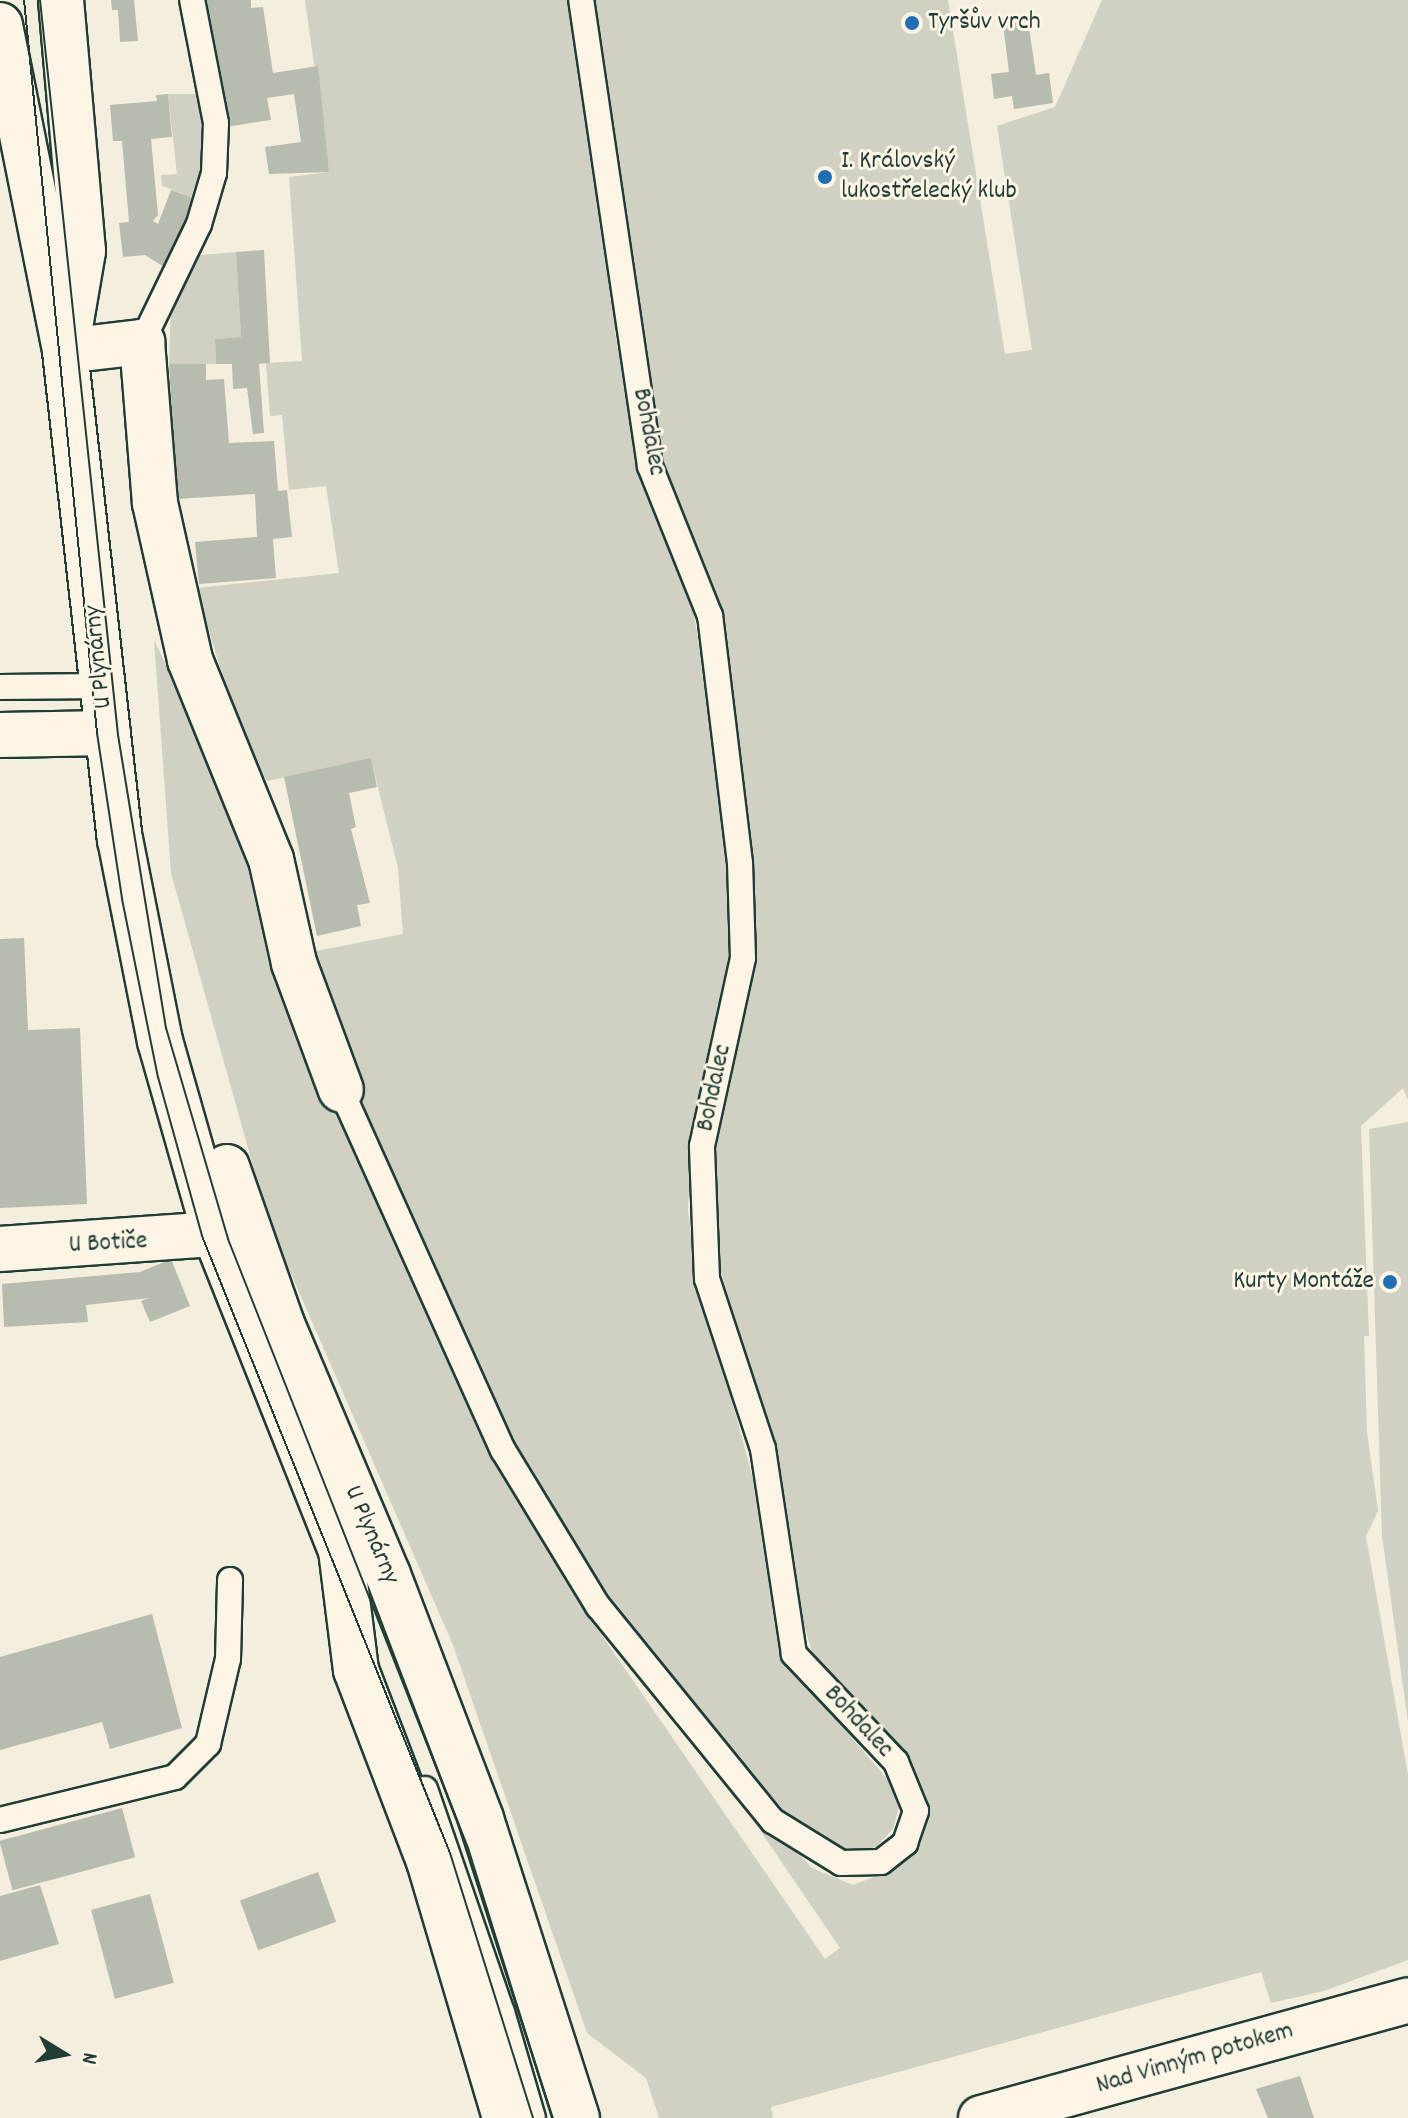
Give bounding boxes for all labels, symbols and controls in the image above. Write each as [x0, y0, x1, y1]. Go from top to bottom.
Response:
place label: Tyršův vrch [928, 7, 1041, 39]
marker: Tyršův vrch [903, 14, 921, 32]
place label: I. Královský lukostřelecký klub [841, 146, 1017, 208]
marker: I. Královský lukostřelecký klub [816, 168, 834, 186]
street label: Bohdalec [624, 386, 672, 478]
street label: U Plynárny [78, 604, 120, 710]
street label: Bohdalec [691, 1042, 739, 1134]
street label: U Botiče [68, 1226, 148, 1262]
place label: Kurty Montáže [1233, 1266, 1374, 1298]
marker: Kurty Montáže [1381, 1273, 1399, 1291]
street label: U Plynárny [336, 1481, 406, 1589]
street label: Bohdalec [816, 1679, 900, 1765]
north arrow [24, 2014, 104, 2094]
street label: Nad Vinným potokem [1093, 2016, 1297, 2102]
text: N [72, 2050, 104, 2066]

